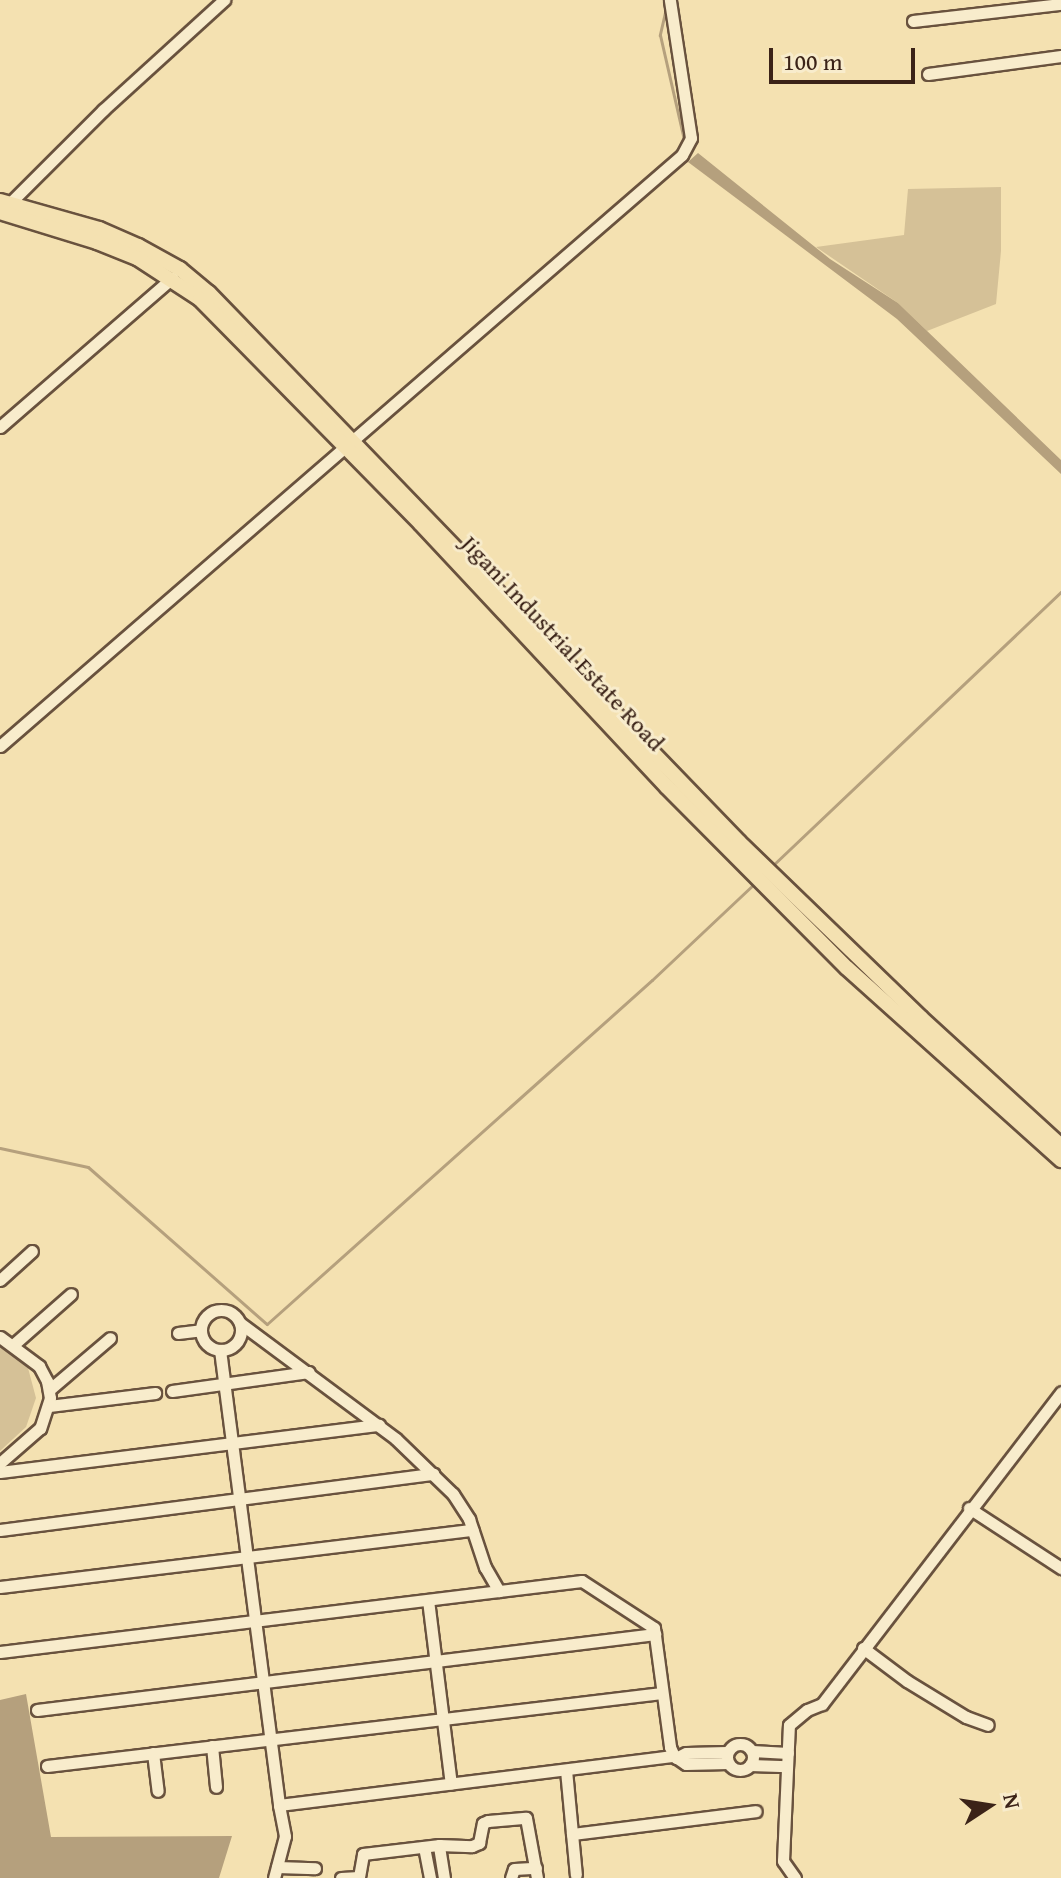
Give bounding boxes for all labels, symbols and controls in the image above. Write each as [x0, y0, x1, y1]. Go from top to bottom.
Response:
scale bar [773, 32, 919, 82]
text: 100 m [783, 44, 843, 79]
street label: Jigani Industrial Estate Road [455, 529, 671, 757]
north arrow [949, 1766, 1029, 1846]
text: N [995, 1790, 1030, 1812]

